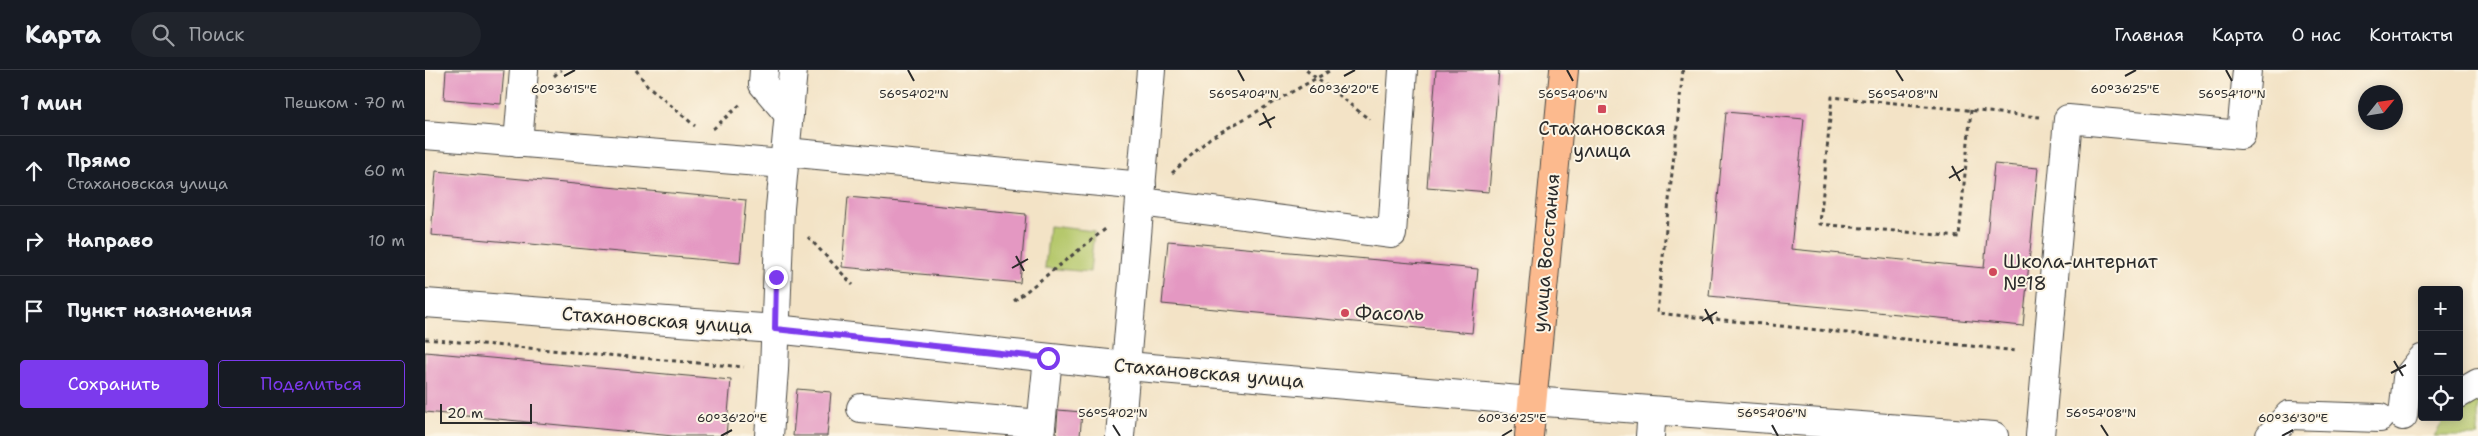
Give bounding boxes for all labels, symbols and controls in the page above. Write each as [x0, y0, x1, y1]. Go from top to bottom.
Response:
search box [131, 12, 481, 57]
text: Карта [25, 19, 101, 51]
icon: search [149, 21, 177, 49]
text: Поиск [189, 22, 244, 47]
text: Главная [2114, 23, 2184, 47]
text: Карта [2212, 23, 2264, 47]
text: О нас [2292, 23, 2341, 47]
text: Контакты [2369, 23, 2453, 47]
text: 60°36'15"E [531, 81, 597, 97]
text: 60°36'20"E [1309, 81, 1379, 97]
text: 60°36'25"E [2091, 81, 2159, 97]
north arrow [2358, 85, 2403, 130]
text: 56°54'02"N [879, 86, 949, 102]
text: 56°54'04"N [1209, 86, 1279, 102]
text: 56°54'06"N [1538, 86, 1608, 102]
text: 56°54'08"N [1868, 86, 1938, 102]
text: 56°54'10"N [2198, 86, 2266, 102]
text: 1 мин [20, 89, 82, 117]
text: Пешком · 70 m [284, 92, 405, 113]
marker: Стахановская улица [1596, 103, 1608, 115]
place label: Стахановская улица [1538, 116, 1666, 163]
text: Прямо [67, 148, 131, 173]
icon: ahead [20, 157, 48, 185]
text: 60 m [364, 160, 405, 181]
text: Стахановская улица [67, 173, 228, 194]
street label: улица Восстания [1527, 173, 1565, 333]
icon: right [20, 227, 48, 255]
text: Направо [67, 228, 153, 253]
text: 10 m [368, 230, 405, 251]
place label: Школа-интернат №18 [2003, 249, 2158, 296]
route end [765, 266, 788, 289]
marker: Школа-интернат №18 [1987, 266, 1999, 278]
map controls [2418, 286, 2463, 421]
button: + [2418, 286, 2463, 331]
icon: arrive [20, 297, 48, 325]
text: Пункт назначения [67, 298, 252, 323]
street label: Стахановская улица [561, 301, 753, 339]
place label: Фасоль [1355, 301, 1424, 326]
marker: Фасоль [1339, 307, 1351, 319]
button: − [2418, 331, 2463, 376]
route start [1037, 347, 1060, 370]
street label: Стахановская улица [1113, 352, 1305, 394]
button: Сохранить [20, 360, 208, 408]
button: Поделиться [218, 360, 405, 408]
button: locate [2418, 376, 2463, 421]
scale bar [440, 401, 533, 424]
text: 20 m [447, 404, 483, 422]
text: 56°54'02"N [1078, 405, 1148, 421]
text: 56°54'06"N [1737, 405, 1807, 421]
text: 56°54'08"N [2066, 405, 2136, 421]
text: 60°36'20"E [697, 410, 767, 426]
text: 60°36'25"E [1478, 410, 1546, 426]
text: 60°36'30"E [2258, 410, 2328, 426]

